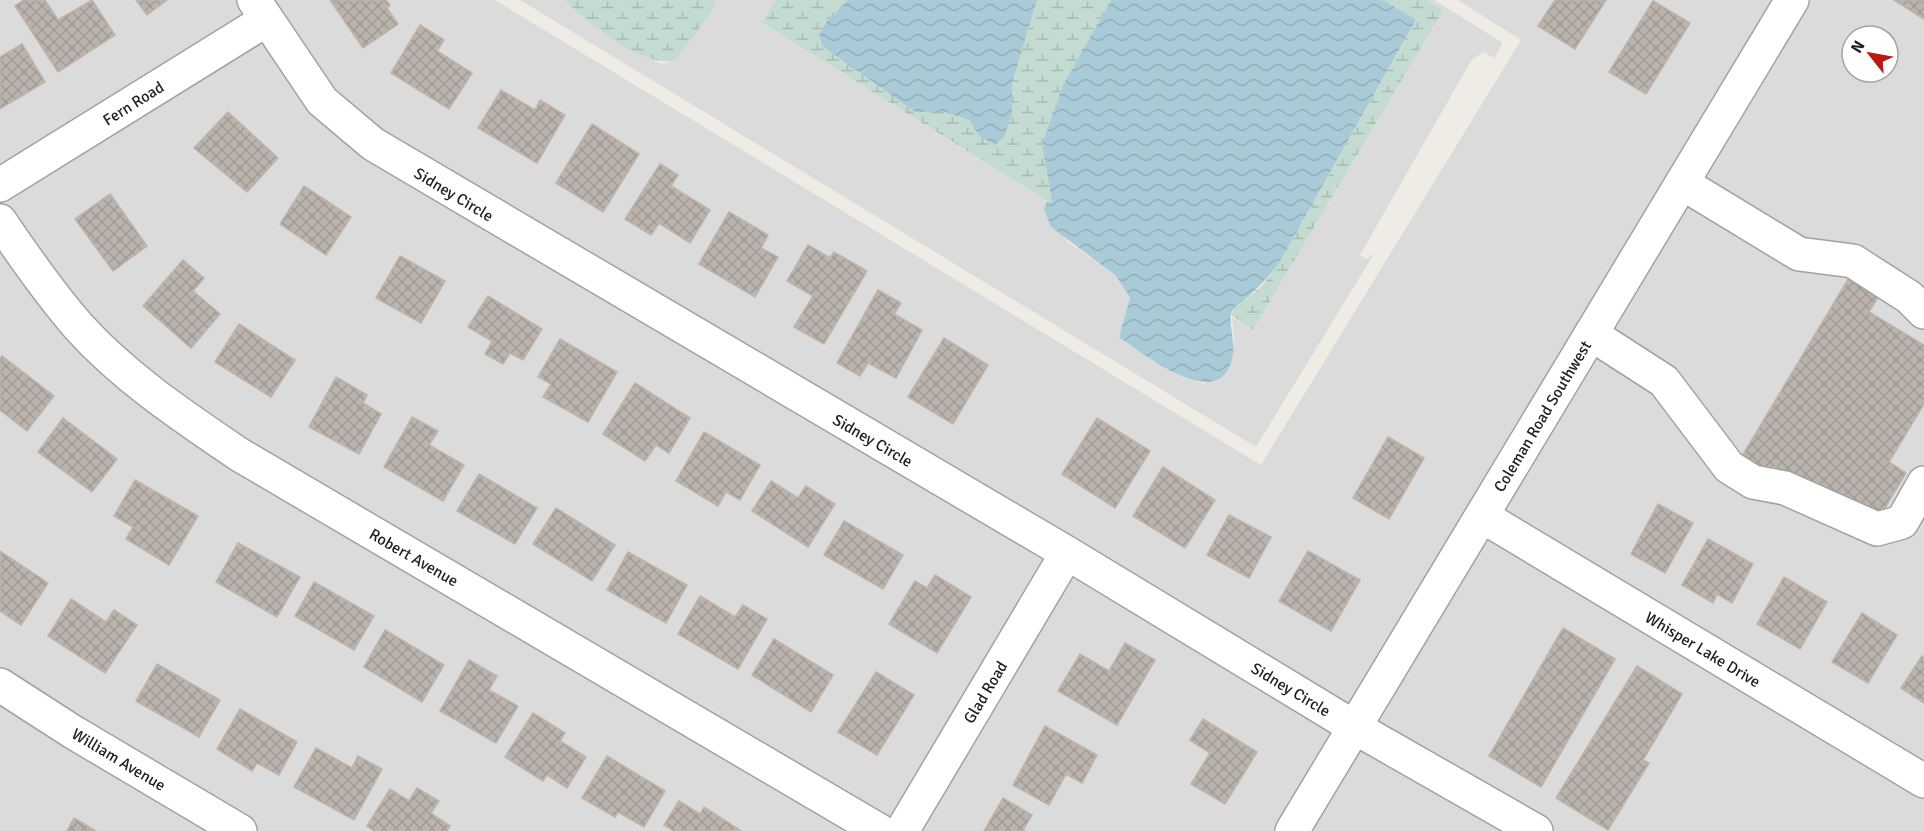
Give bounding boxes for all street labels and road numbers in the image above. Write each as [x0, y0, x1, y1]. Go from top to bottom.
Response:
street label: Fern Road [99, 77, 168, 130]
street label: Sidney Circle [410, 163, 497, 226]
street label: Coleman Road Southwest [1490, 337, 1596, 496]
street label: Sidney Circle [829, 410, 916, 472]
street label: Robert Avenue [365, 524, 462, 591]
street label: Whisper Lake Drive [1641, 608, 1764, 692]
street label: Glad Road [959, 658, 1012, 727]
street label: Sidney Circle [1247, 658, 1334, 721]
street label: William Avenue [68, 724, 169, 796]

